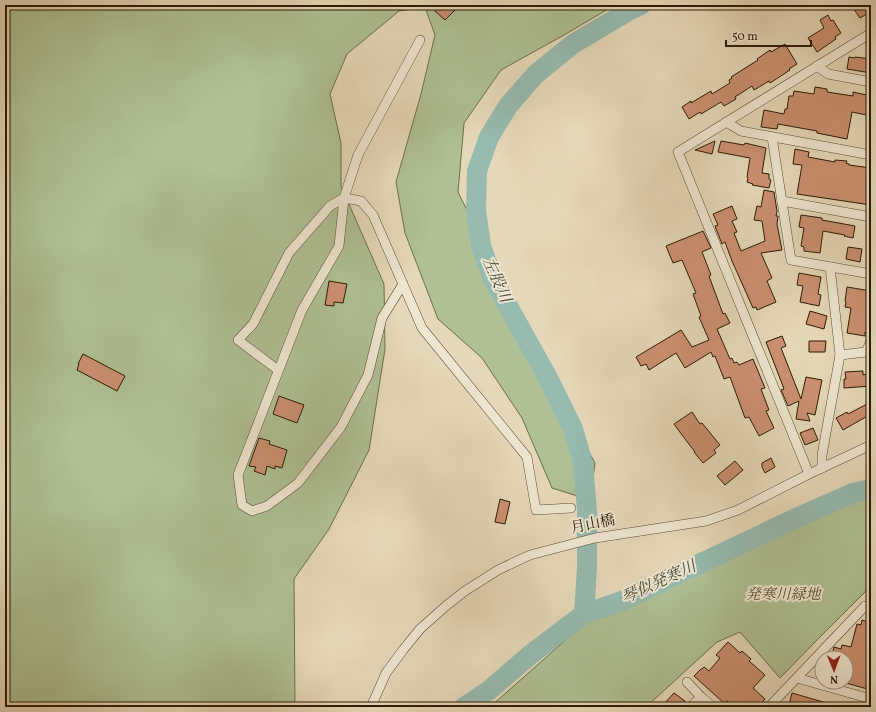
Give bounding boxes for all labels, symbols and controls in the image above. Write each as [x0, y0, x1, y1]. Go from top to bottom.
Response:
scale bar [726, 22, 811, 48]
text: 50 m [732, 29, 758, 45]
water label: 左股川 [476, 254, 517, 308]
street label: 月山橋 [569, 510, 617, 540]
water label: 琴似発寒川 [618, 555, 702, 610]
park label: 発寒川緑地 [745, 585, 822, 606]
north arrow [814, 650, 854, 690]
text: N [830, 671, 838, 686]

